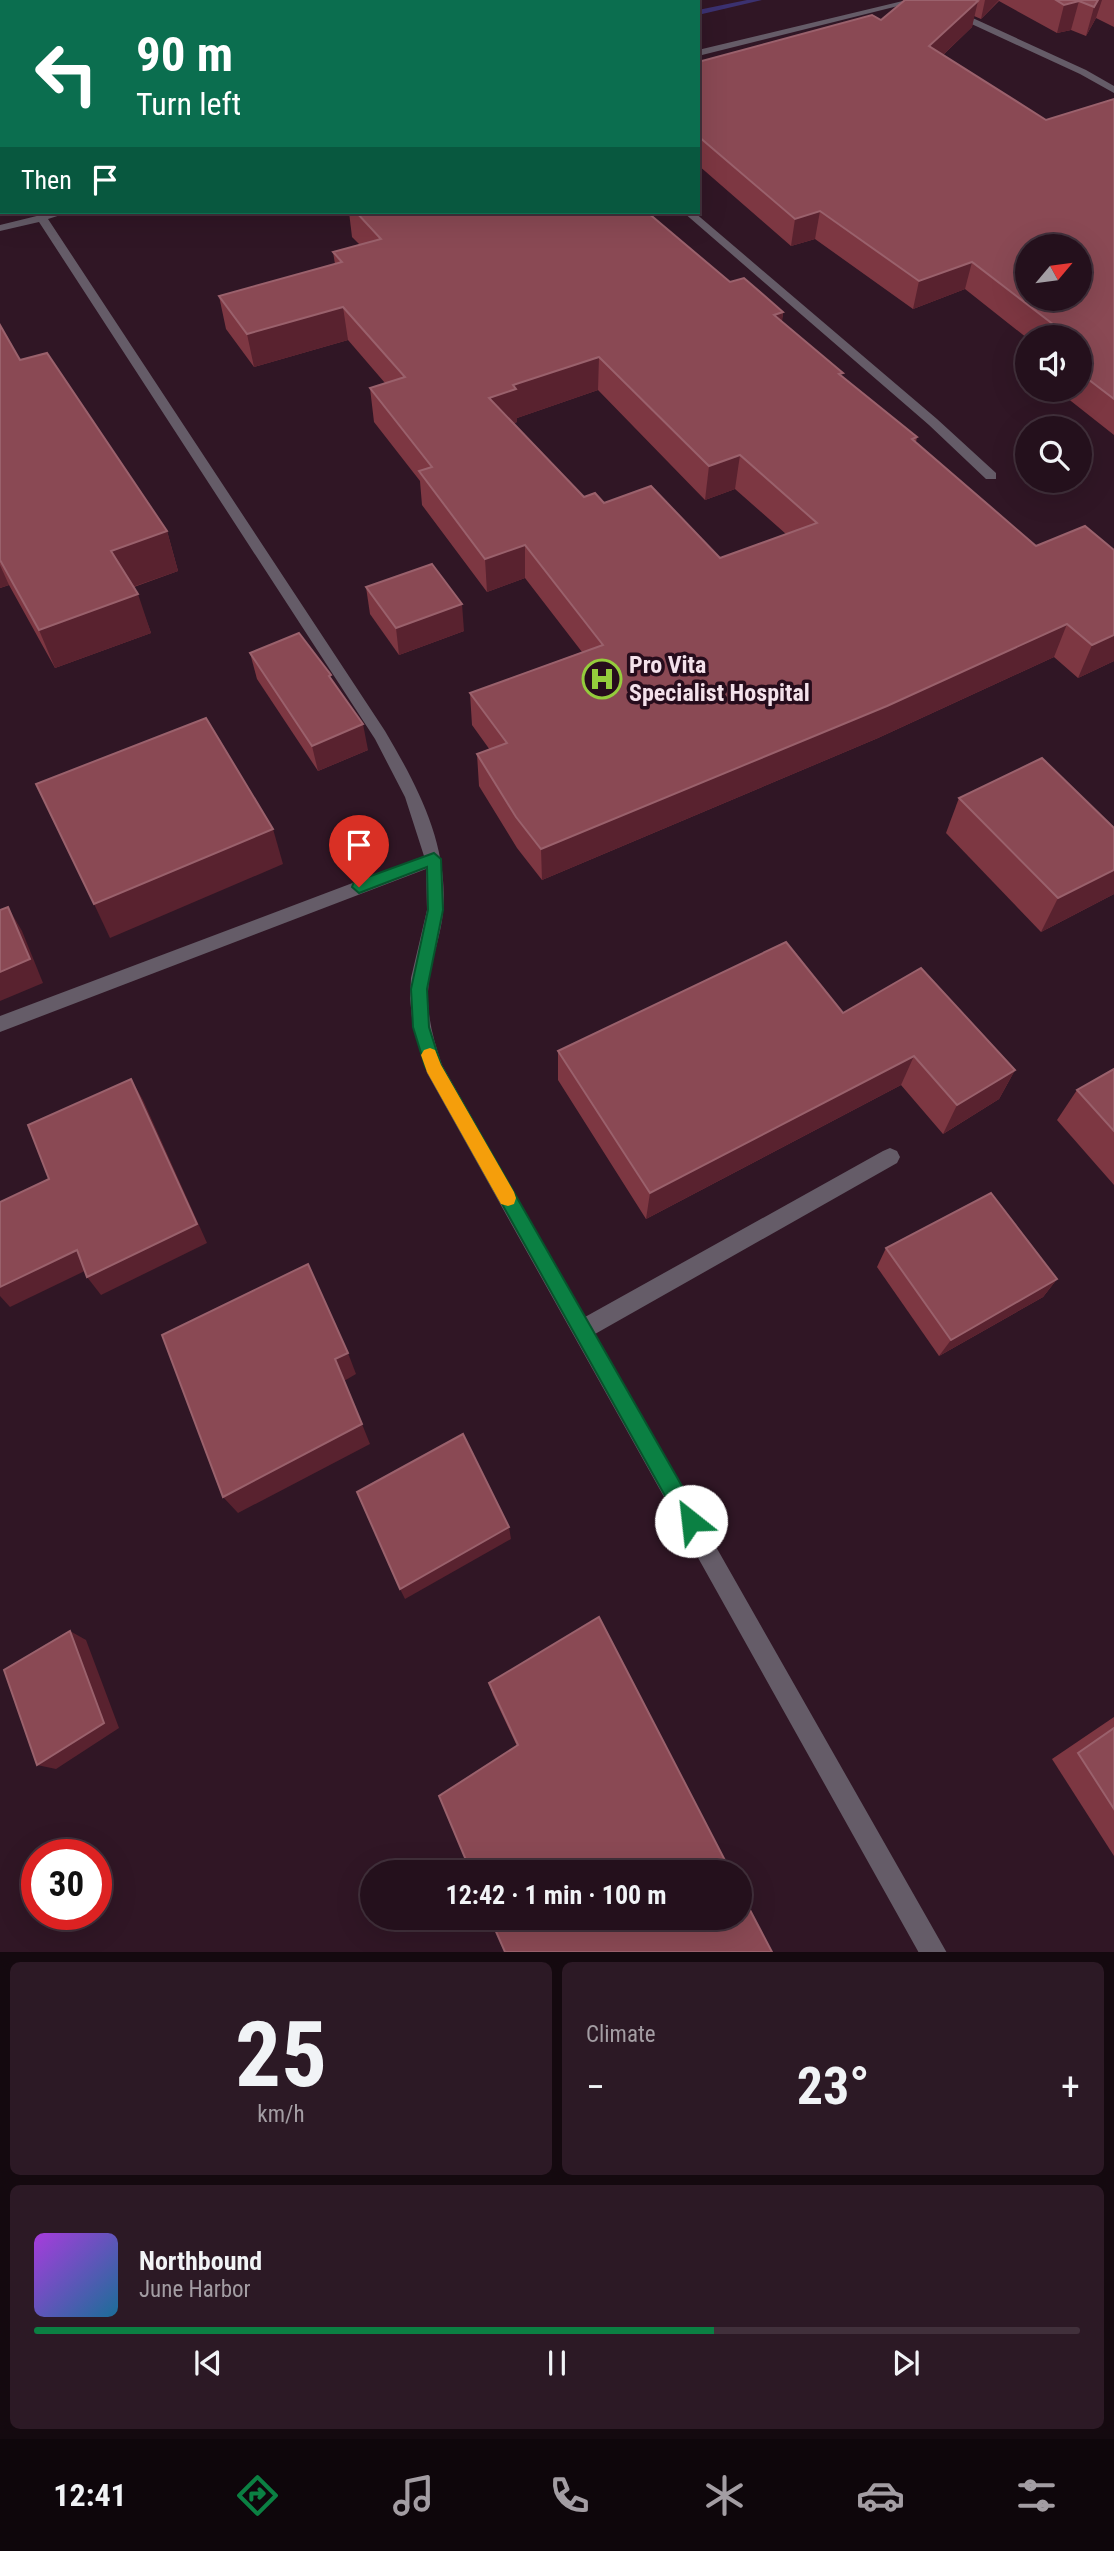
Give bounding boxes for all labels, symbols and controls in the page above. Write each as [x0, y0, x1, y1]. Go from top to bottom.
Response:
text: 90 m [136, 26, 233, 83]
icon: left [21, 28, 112, 119]
text: Turn left [136, 85, 241, 123]
icon: arrive [86, 161, 124, 199]
text: Then [21, 165, 72, 195]
north arrow [1015, 234, 1092, 312]
map controls [1015, 234, 1092, 493]
button: sound [1015, 325, 1092, 402]
button: search [1015, 416, 1092, 493]
place label: Pro Vita Specialist Hospital [629, 651, 810, 707]
hospital icon: Pro Vita Specialist Hospital [581, 658, 623, 700]
pin [329, 815, 389, 887]
icon: arrive [340, 826, 378, 864]
position arrow [654, 1484, 728, 1558]
speed limit sign: 30 [21, 1839, 112, 1930]
text: 12:42 · 1 min · 100 m [446, 1880, 666, 1910]
text: 25 [235, 2002, 327, 2108]
text: Climate [586, 2021, 656, 2048]
text: 23° [797, 2056, 869, 2117]
text: − [586, 2065, 605, 2109]
text: + [1061, 2065, 1080, 2109]
text: km/h [257, 2101, 305, 2128]
text: Northbound [139, 2246, 262, 2276]
text: June Harbor [139, 2276, 251, 2303]
icon: previous [189, 2344, 227, 2382]
icon: pause [538, 2344, 576, 2382]
icon: next [887, 2344, 925, 2382]
icon: directions [233, 2471, 282, 2520]
icon: music [389, 2471, 438, 2520]
icon: phone [545, 2471, 594, 2520]
icon: climate [700, 2471, 749, 2520]
icon: car [856, 2471, 905, 2520]
icon: filters [1012, 2471, 1061, 2520]
text: 12:41 [53, 2476, 127, 2514]

